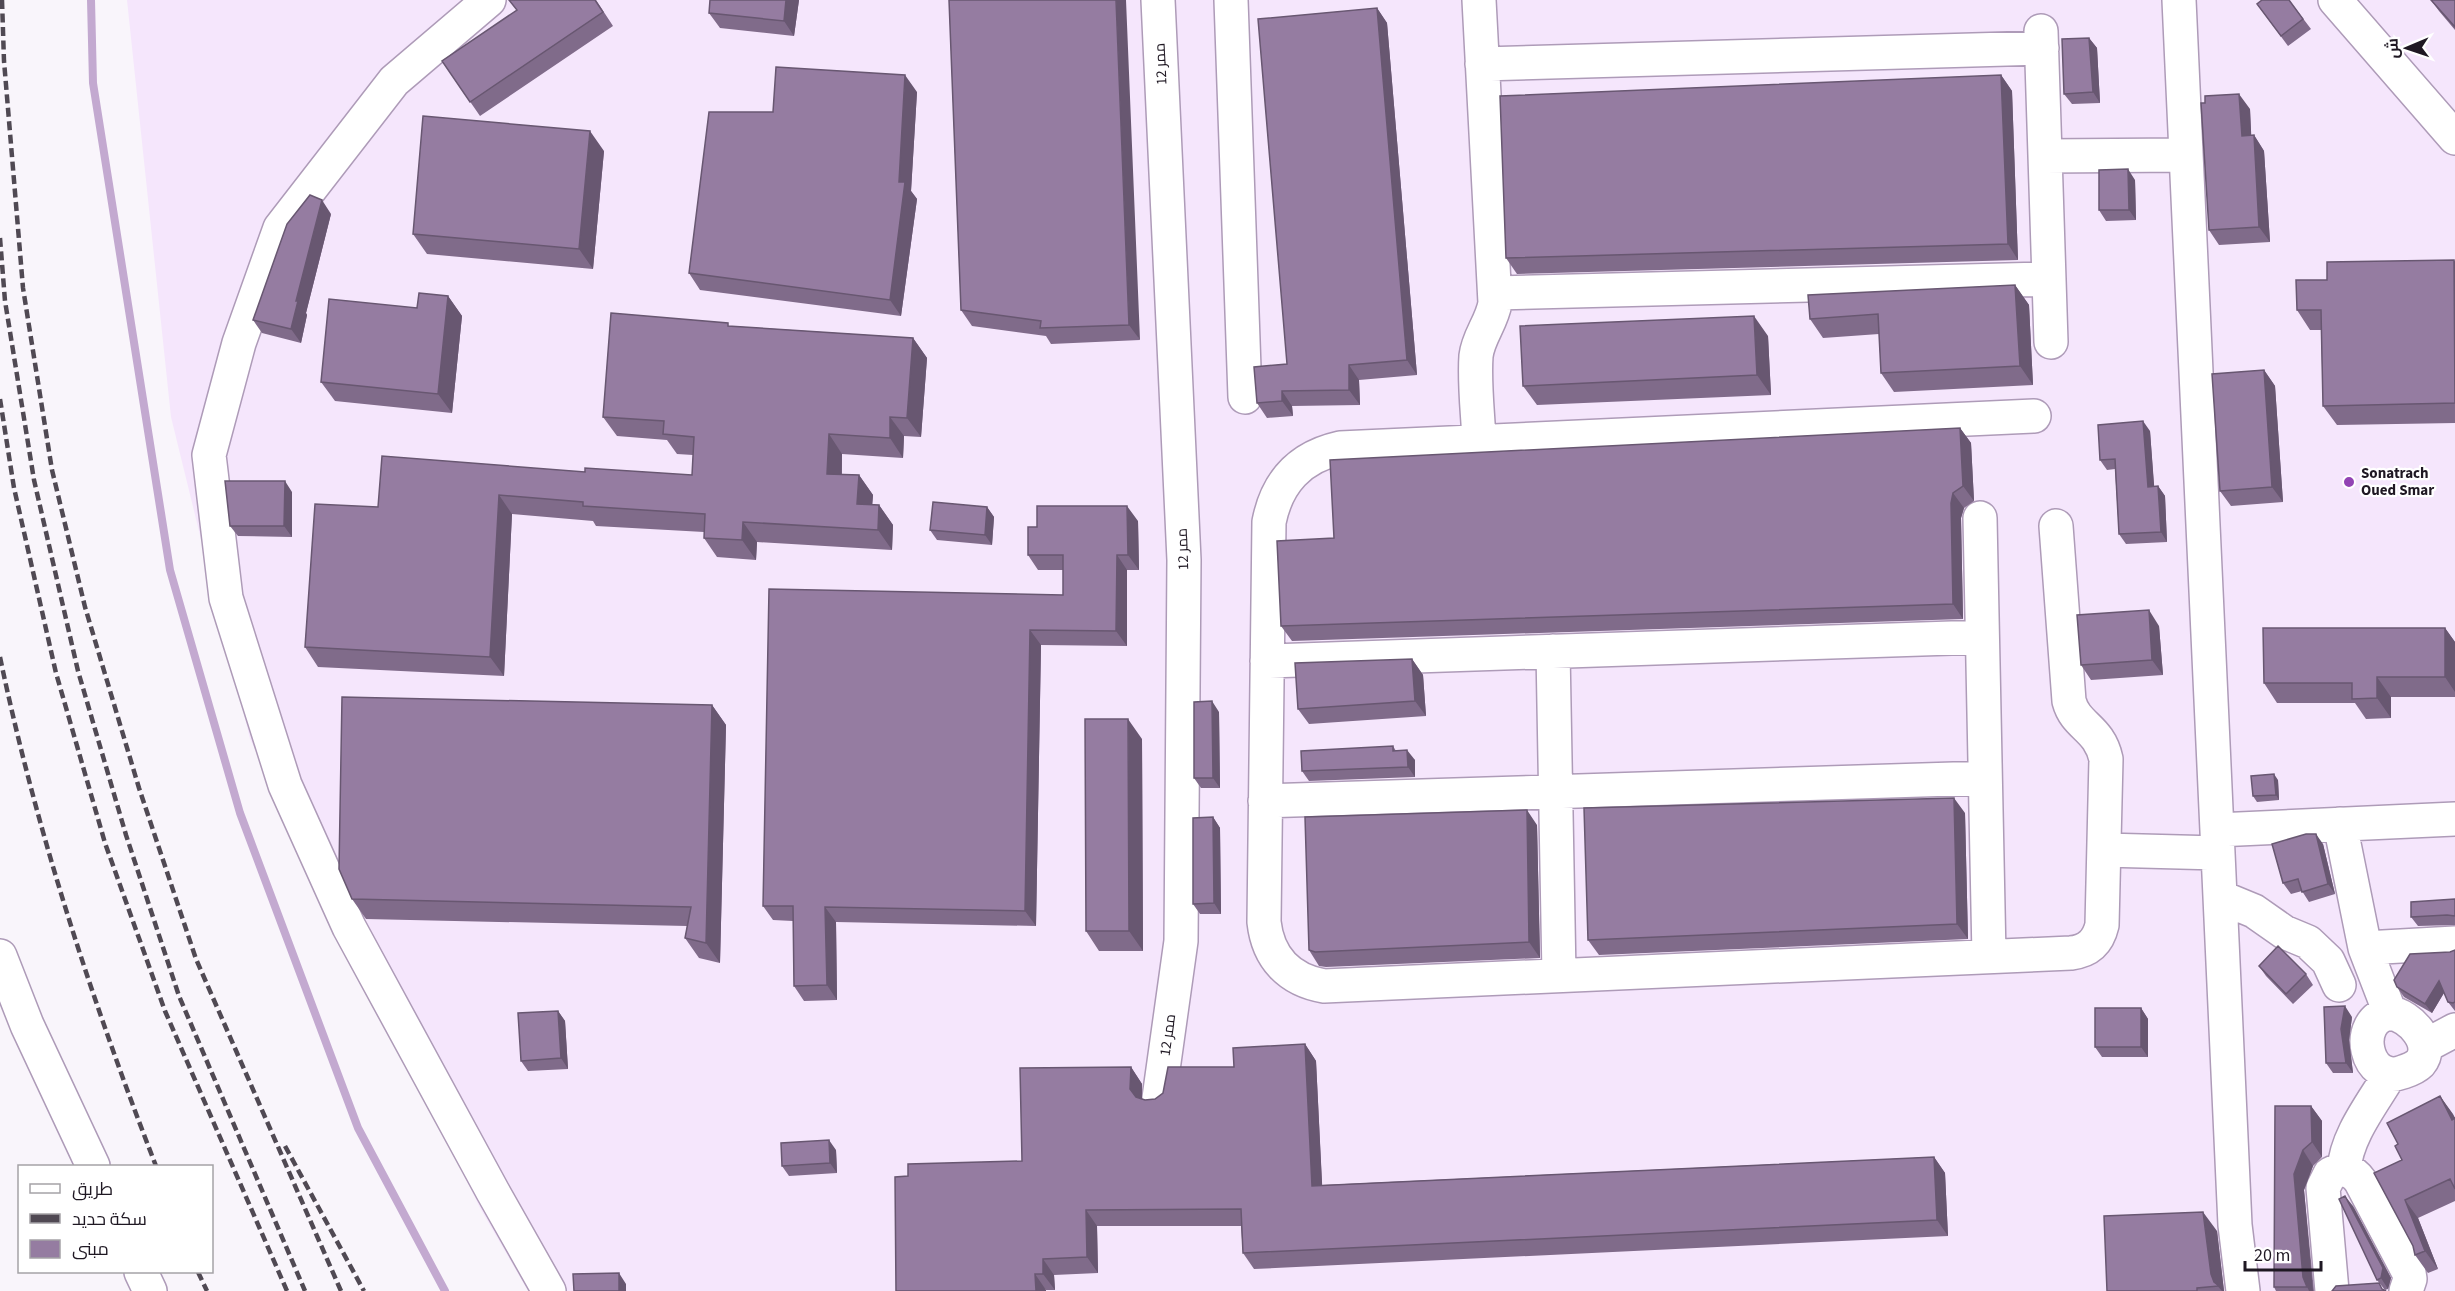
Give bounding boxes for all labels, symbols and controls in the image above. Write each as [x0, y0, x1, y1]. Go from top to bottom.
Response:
north arrow [2377, 18, 2437, 78]
text: ش [2382, 38, 2404, 59]
street label: ممر 12 [1149, 42, 1173, 86]
place label: Sonatrach Oued Smar [2361, 463, 2434, 501]
marker: Sonatrach Oued Smar [2342, 475, 2356, 489]
street label: ممر 12 [1172, 528, 1194, 570]
street label: ممر 12 [1155, 1013, 1181, 1057]
legend [18, 1165, 213, 1273]
text: طريق [72, 1177, 113, 1202]
text: سكة حديد [72, 1207, 147, 1232]
scale bar [2245, 1234, 2322, 1272]
text: مبنى [72, 1237, 109, 1262]
text: 20 m [2254, 1243, 2290, 1268]

